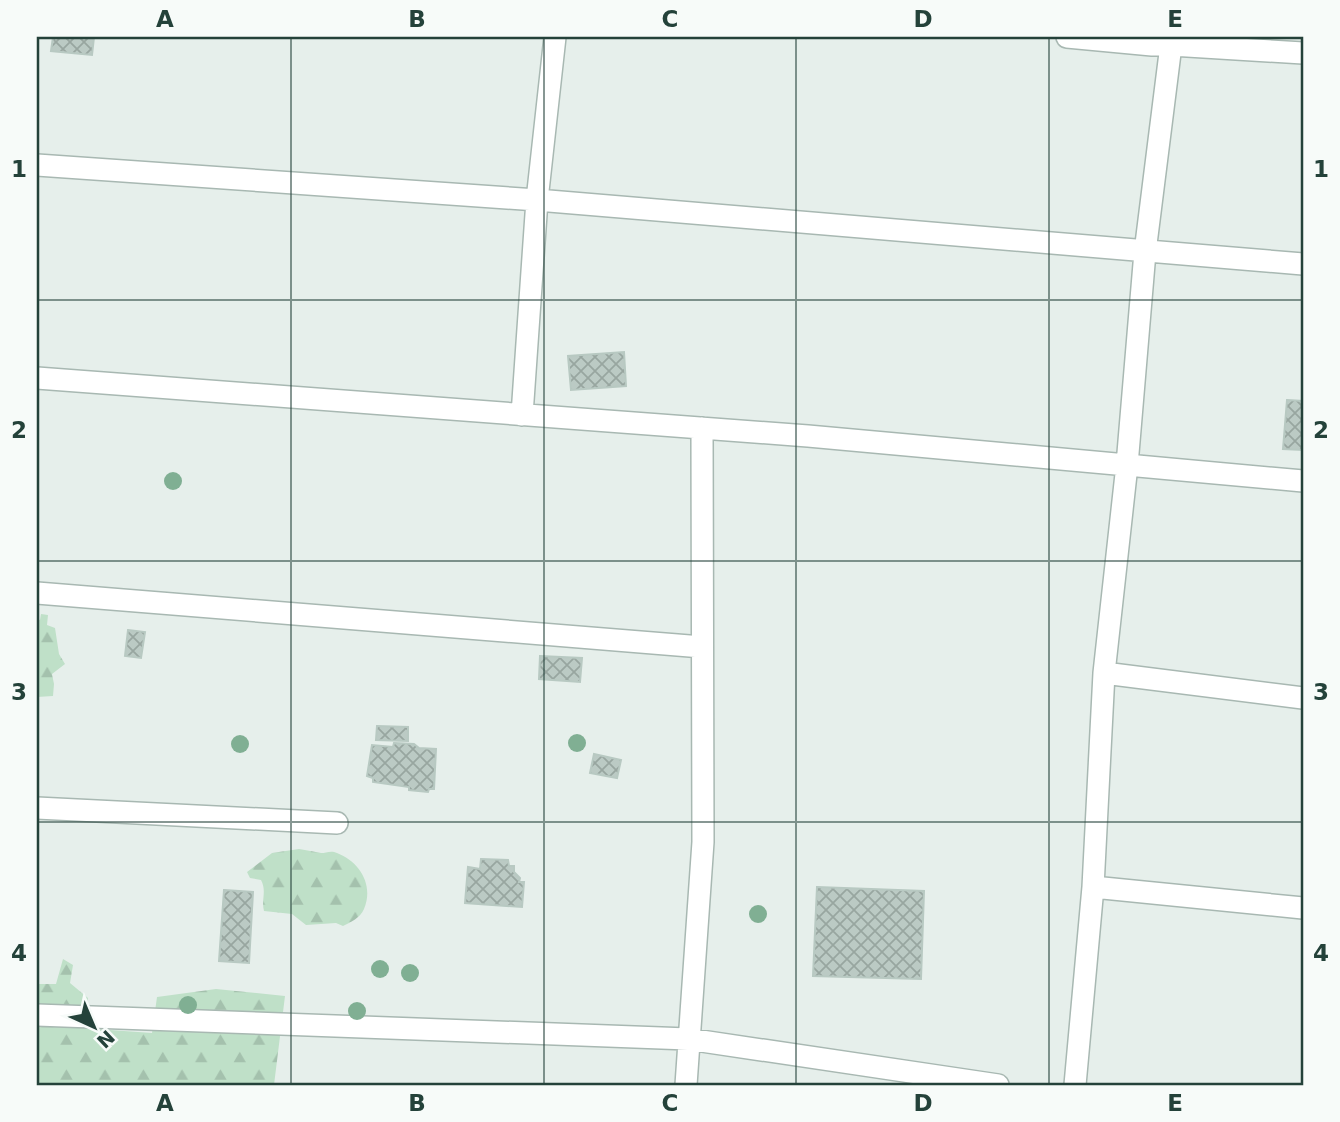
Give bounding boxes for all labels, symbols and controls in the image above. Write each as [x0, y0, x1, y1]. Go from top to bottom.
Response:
text: A [156, 6, 174, 32]
text: B [408, 6, 426, 32]
text: C [662, 6, 678, 32]
text: D [913, 6, 933, 32]
text: E [1167, 6, 1183, 32]
text: 1 [11, 156, 27, 182]
text: 1 [1313, 156, 1329, 182]
text: 2 [11, 417, 27, 443]
text: 2 [1313, 417, 1329, 443]
text: 3 [11, 679, 27, 705]
text: 3 [1313, 679, 1329, 705]
text: 4 [11, 940, 27, 966]
text: 4 [1313, 940, 1329, 966]
north arrow [60, 992, 130, 1062]
text: N [92, 1026, 119, 1053]
text: A [156, 1090, 174, 1116]
text: B [408, 1090, 426, 1116]
text: C [662, 1090, 678, 1116]
text: D [913, 1090, 933, 1116]
text: E [1167, 1090, 1183, 1116]

